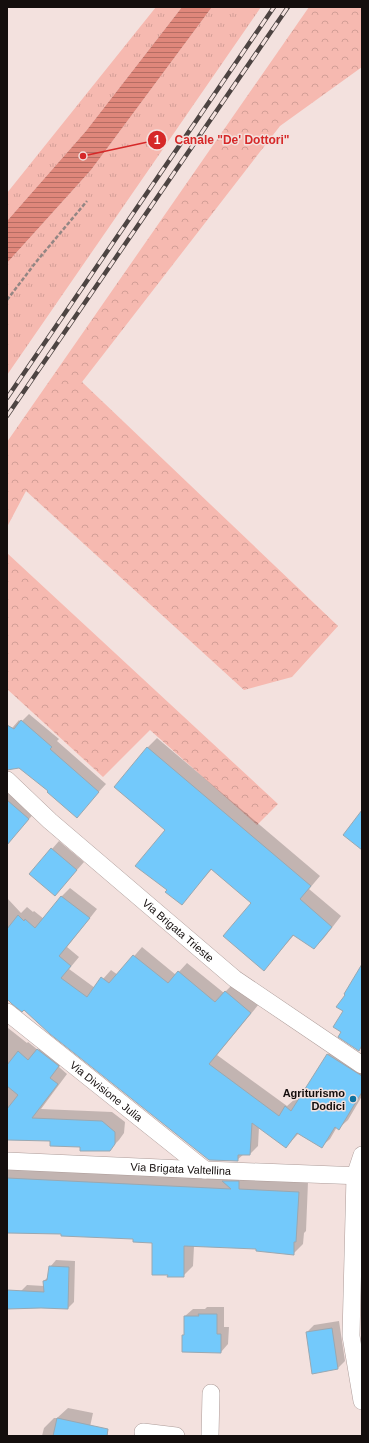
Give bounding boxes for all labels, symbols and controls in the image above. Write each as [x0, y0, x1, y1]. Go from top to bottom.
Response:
callout: Canale "De' Dottori" [147, 128, 297, 152]
text: 1 [154, 133, 161, 147]
text: Canale "De' Dottori" [175, 133, 289, 147]
street label: Via Brigata Trieste [140, 897, 216, 964]
street label: Via Divisione Julia [68, 1059, 146, 1124]
place label: Agriturismo Dodici [283, 1087, 345, 1112]
marker: Agriturismo Dodici [348, 1094, 358, 1104]
street label: Via Brigata Valtellina [130, 1161, 232, 1177]

